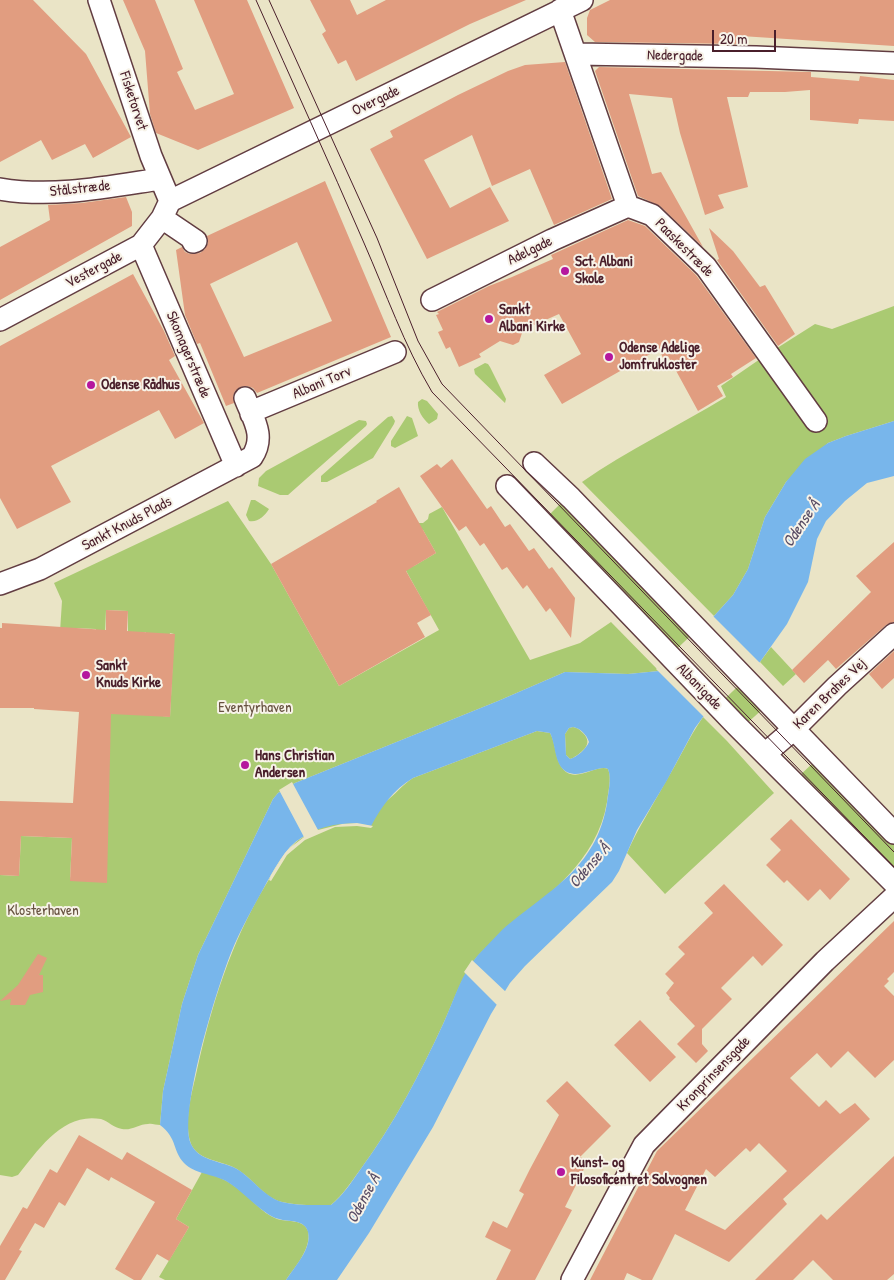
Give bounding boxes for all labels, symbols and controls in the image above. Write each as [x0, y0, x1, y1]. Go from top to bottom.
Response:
scale bar [714, 20, 778, 52]
text: 20 m [720, 28, 747, 49]
street label: Nedergade [647, 47, 703, 65]
street label: Fisketorvet [115, 69, 151, 133]
street label: Overgade [349, 82, 403, 120]
street label: Stålstræde [49, 177, 111, 201]
street label: Paaskestræde [651, 215, 717, 281]
street label: Adelgade [505, 232, 555, 270]
street label: Vestergade [63, 248, 125, 292]
place label: Sct. Albani Skole [575, 253, 633, 288]
marker: Sct. Albani Skole [559, 265, 571, 277]
place label: Sankt Albani Kirke [499, 301, 565, 336]
street label: Skomagerstræde [162, 309, 214, 401]
marker: Sankt Albani Kirke [483, 313, 495, 325]
place label: Odense Adelige Jomfrukloster [619, 339, 700, 374]
marker: Odense Adelige Jomfrukloster [603, 351, 615, 363]
street label: Albani Torv [290, 363, 354, 403]
place label: Odense Rådhus [101, 376, 180, 394]
marker: Odense Rådhus [85, 379, 97, 391]
street label: Sankt Knuds Plads [79, 493, 175, 555]
water label: Odense Å [779, 497, 825, 551]
street label: Karen Brahes Vej [790, 655, 870, 733]
place label: Sankt Knuds Kirke [96, 657, 161, 692]
street label: Albanigade [672, 660, 726, 714]
marker: Sankt Knuds Kirke [80, 669, 92, 681]
park label: Eventyrhaven [218, 699, 292, 717]
place label: Hans Christian Andersen [255, 747, 335, 782]
marker: Hans Christian Andersen [239, 759, 251, 771]
water label: Odense Å [565, 840, 615, 892]
park label: Klosterhaven [7, 902, 79, 920]
street label: Kronprinsensgade [674, 1033, 754, 1115]
place label: Kunst- og Filosoficentret Solvognen [571, 1154, 707, 1189]
marker: Kunst- og Filosoficentret Solvognen [555, 1166, 567, 1178]
water label: Odense Å [343, 1171, 385, 1227]

